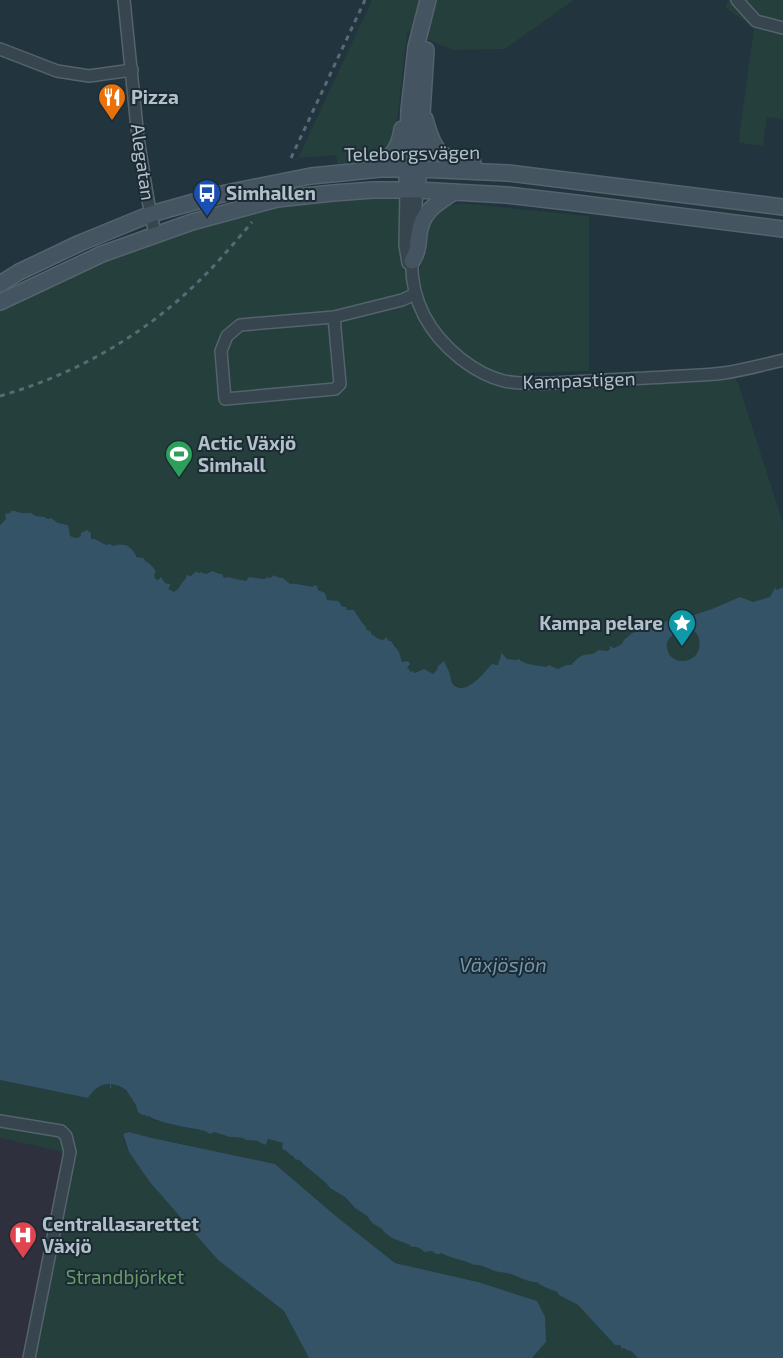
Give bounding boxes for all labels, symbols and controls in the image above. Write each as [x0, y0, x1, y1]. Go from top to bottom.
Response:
restaurant icon: Pizza [97, 82, 127, 121]
place label: Pizza [131, 85, 179, 108]
street label: Alegatan [127, 122, 160, 202]
street label: Teleborgsvägen [344, 140, 480, 165]
bus stop icon: Simhallen [192, 178, 222, 217]
place label: Simhallen [226, 181, 316, 204]
street label: Kampastigen [522, 366, 636, 393]
place label: Actic Växjö Simhall [198, 431, 296, 476]
sports icon: Actic Växjö Simhall [164, 439, 194, 478]
place icon: Kampa pelare [667, 608, 697, 647]
place label: Kampa pelare [539, 611, 663, 634]
water label: Växjösjön [459, 952, 547, 976]
place label: Centrallasarettet Växjö [42, 1212, 199, 1257]
hospital icon: Centrallasarettet Växjö [8, 1220, 38, 1259]
park label: Strandbjörket [66, 1265, 184, 1288]

